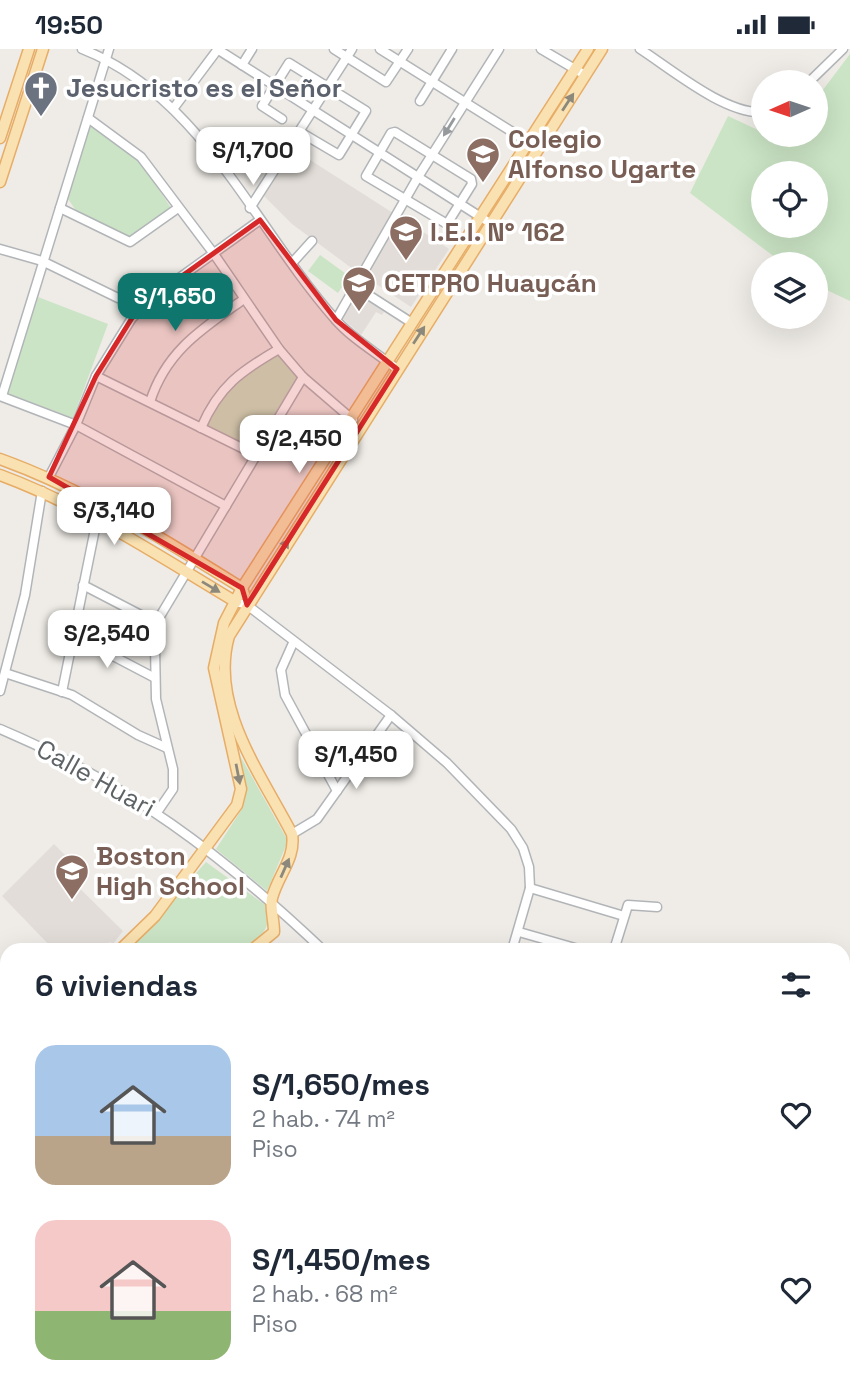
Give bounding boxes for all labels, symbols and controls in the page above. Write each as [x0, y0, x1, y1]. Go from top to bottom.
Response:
text: 19:50 [35, 8, 103, 42]
church icon: Jesucristo es el Señor [22, 69, 60, 118]
north arrow [751, 70, 828, 147]
map controls [751, 70, 828, 329]
place label: Jesucristo es el Señor [66, 71, 342, 105]
one-way arrow [561, 92, 574, 112]
one-way arrow [443, 118, 456, 137]
place label: Colegio Alfonso Ugarte [508, 122, 696, 186]
pin: S/1,700 [188, 127, 318, 187]
text: S/1,700 [212, 135, 294, 165]
school or university icon: Colegio Alfonso Ugarte [464, 135, 502, 184]
button: locate [751, 161, 828, 238]
school or university icon: I.E.I. N° 162 [387, 213, 425, 262]
place label: I.E.I. N° 162 [430, 215, 565, 249]
button: layers [751, 252, 828, 329]
school or university icon: CETPRO Huaycán [340, 264, 378, 313]
place label: CETPRO Huaycán [384, 266, 597, 300]
pin: S/1,650 [110, 273, 240, 333]
text: S/1,650 [134, 281, 216, 311]
one-way arrow [412, 325, 425, 345]
pin: S/2,450 [234, 415, 364, 475]
text: S/2,450 [256, 423, 342, 453]
pin: S/3,140 [49, 487, 179, 547]
text: S/3,140 [73, 495, 155, 525]
one-way arrow [277, 538, 290, 557]
one-way arrow [202, 581, 221, 594]
pin: S/2,540 [42, 611, 172, 670]
text: S/2,540 [64, 618, 150, 648]
street label: Calle Huari [31, 731, 161, 825]
pin: S/1,450 [291, 731, 421, 791]
text: S/1,450 [314, 739, 398, 769]
one-way arrow [232, 763, 243, 785]
place label: Boston High School [96, 839, 245, 903]
school or university icon: Boston High School [53, 852, 91, 901]
one-way arrow [280, 857, 291, 878]
text: 6 viviendas [35, 966, 198, 1005]
icon: filters [777, 966, 815, 1004]
text: S/1,650/mes [252, 1065, 430, 1104]
icon: home [91, 1073, 175, 1157]
icon: heart [777, 1096, 815, 1134]
text: 2 hab. · 74 m² [252, 1104, 395, 1134]
text: Piso [252, 1134, 298, 1164]
text: S/1,450/mes [252, 1240, 431, 1279]
icon: home [91, 1248, 175, 1332]
icon: heart [777, 1271, 815, 1309]
text: 2 hab. · 68 m² [252, 1279, 397, 1309]
text: Piso [252, 1309, 298, 1339]

